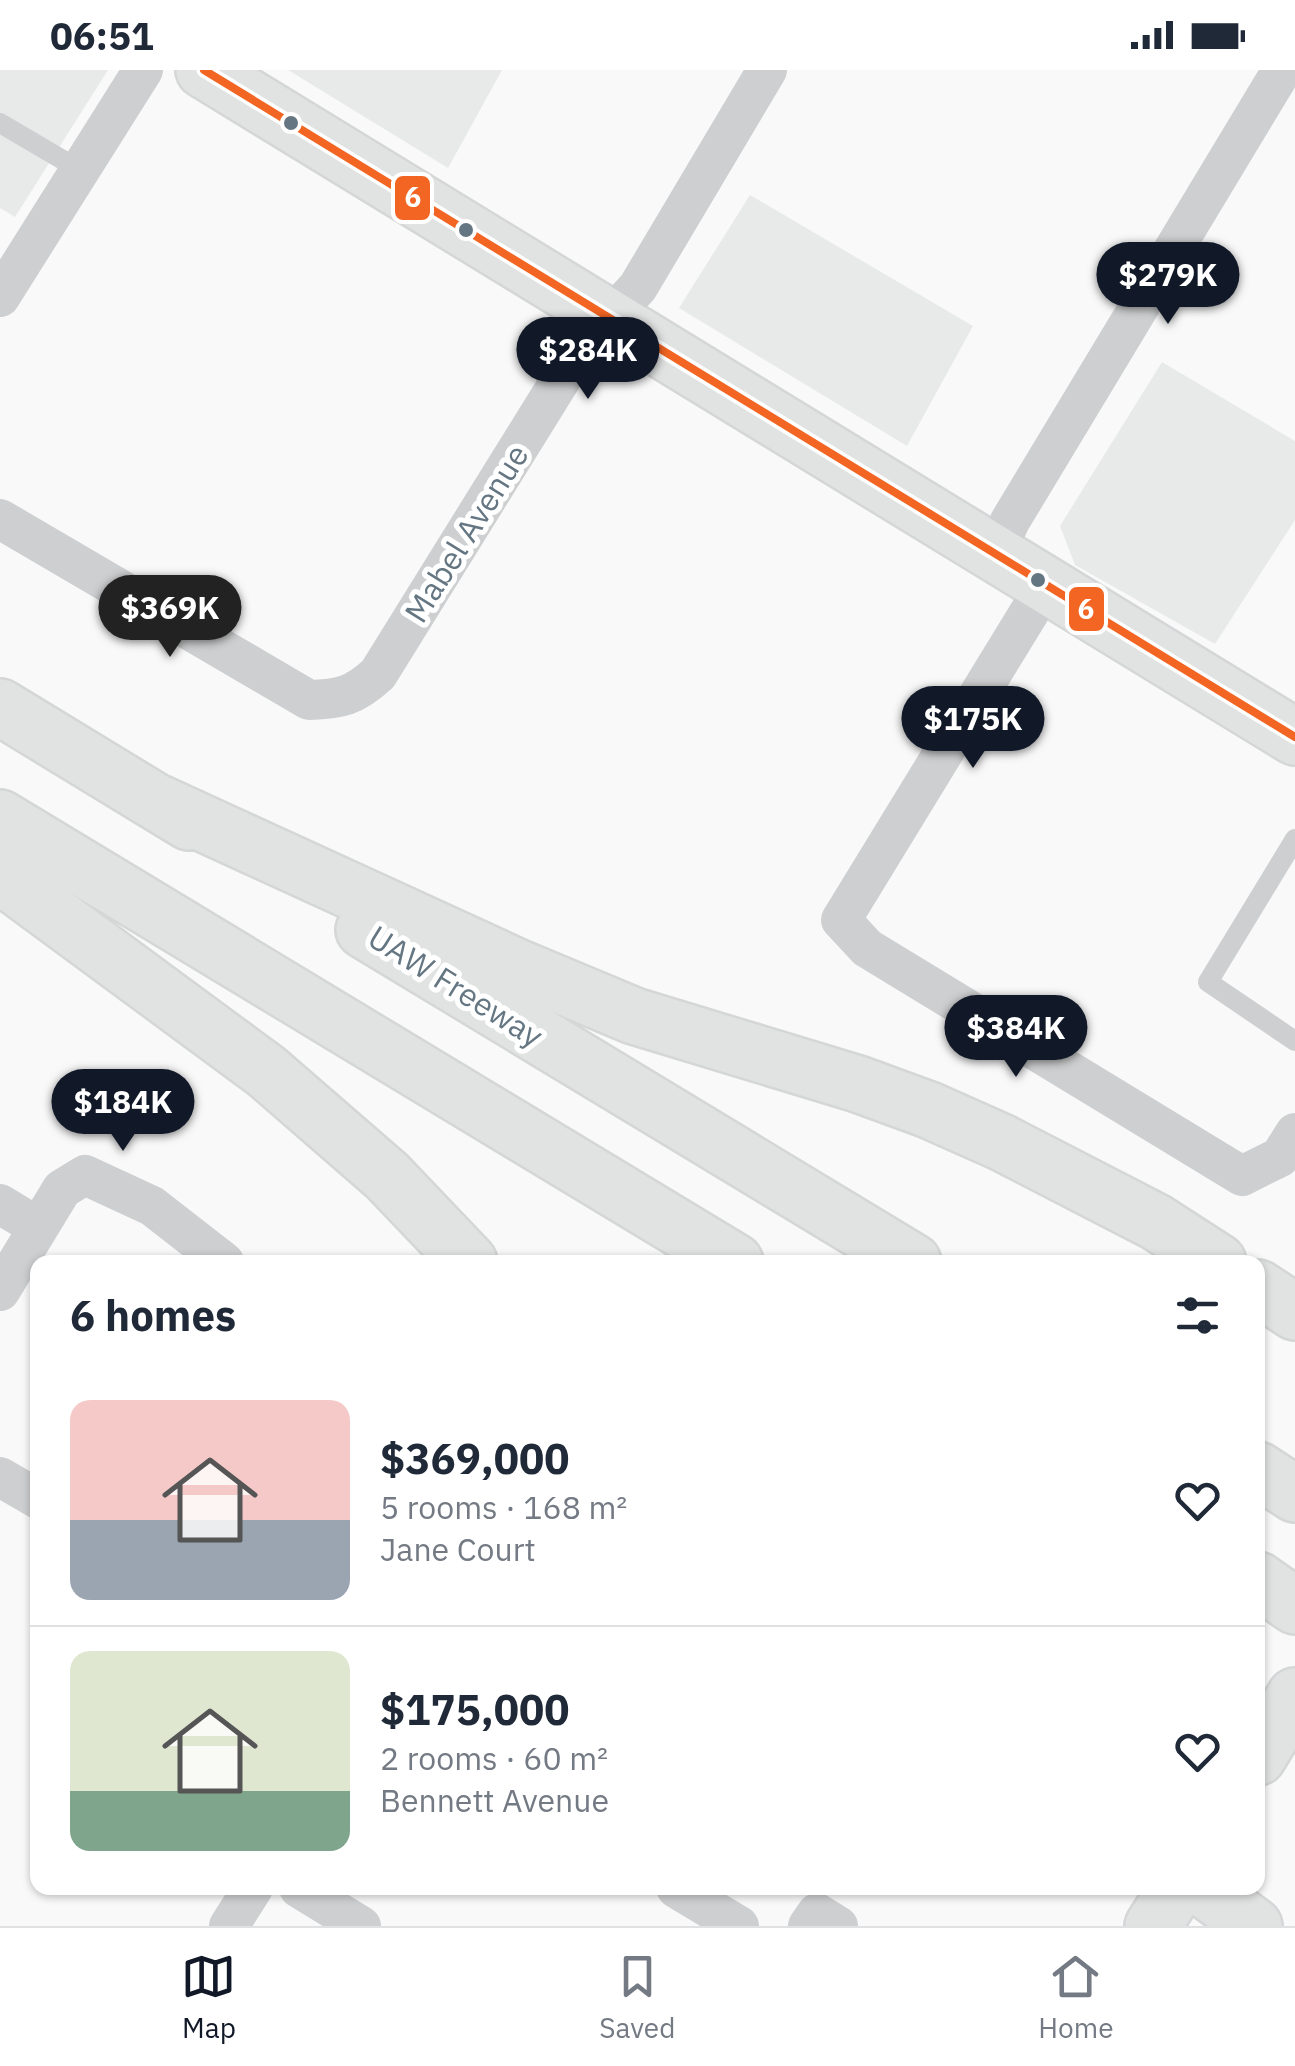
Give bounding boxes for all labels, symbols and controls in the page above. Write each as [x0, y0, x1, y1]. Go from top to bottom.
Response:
text: 06:51 [50, 11, 154, 60]
unlabelled marker [281, 113, 301, 133]
line badge: 6 [393, 174, 432, 222]
text: 6 [405, 178, 421, 215]
unlabelled marker [456, 220, 476, 240]
pin: $279K [1098, 242, 1238, 327]
text: $279K [1118, 253, 1218, 295]
pin: $284K [518, 317, 658, 402]
text: $284K [538, 328, 638, 370]
street label: Mabel Avenue [395, 436, 537, 630]
unlabelled marker [1028, 570, 1048, 590]
pin: $369K [100, 575, 240, 660]
line badge: 6 [1067, 585, 1106, 633]
text: $369K [120, 586, 220, 628]
text: 6 [1078, 590, 1094, 627]
pin: $175K [903, 686, 1043, 771]
text: $175K [923, 697, 1023, 739]
street label: UAW Freeway [361, 916, 551, 1056]
pin: $384K [946, 995, 1086, 1080]
text: $384K [966, 1006, 1066, 1048]
pin: $184K [53, 1069, 193, 1154]
text: $184K [73, 1080, 173, 1122]
text: 6 homes [70, 1288, 236, 1343]
icon: filters [1170, 1288, 1225, 1343]
text: $369,000 [380, 1431, 569, 1486]
icon: home [150, 1440, 270, 1560]
icon: heart [1170, 1473, 1225, 1528]
text: 5 rooms · 168 m² [380, 1486, 627, 1528]
text: Jane Court [380, 1528, 536, 1570]
text: $175,000 [380, 1682, 569, 1737]
icon: home [150, 1691, 270, 1811]
icon: heart [1170, 1724, 1225, 1779]
text: 2 rooms · 60 m² [380, 1737, 608, 1779]
text: Bennett Avenue [380, 1779, 609, 1821]
tab: Map [181, 1949, 236, 2046]
tab: Saved [599, 1949, 675, 2046]
tab: Home [1038, 1949, 1114, 2046]

